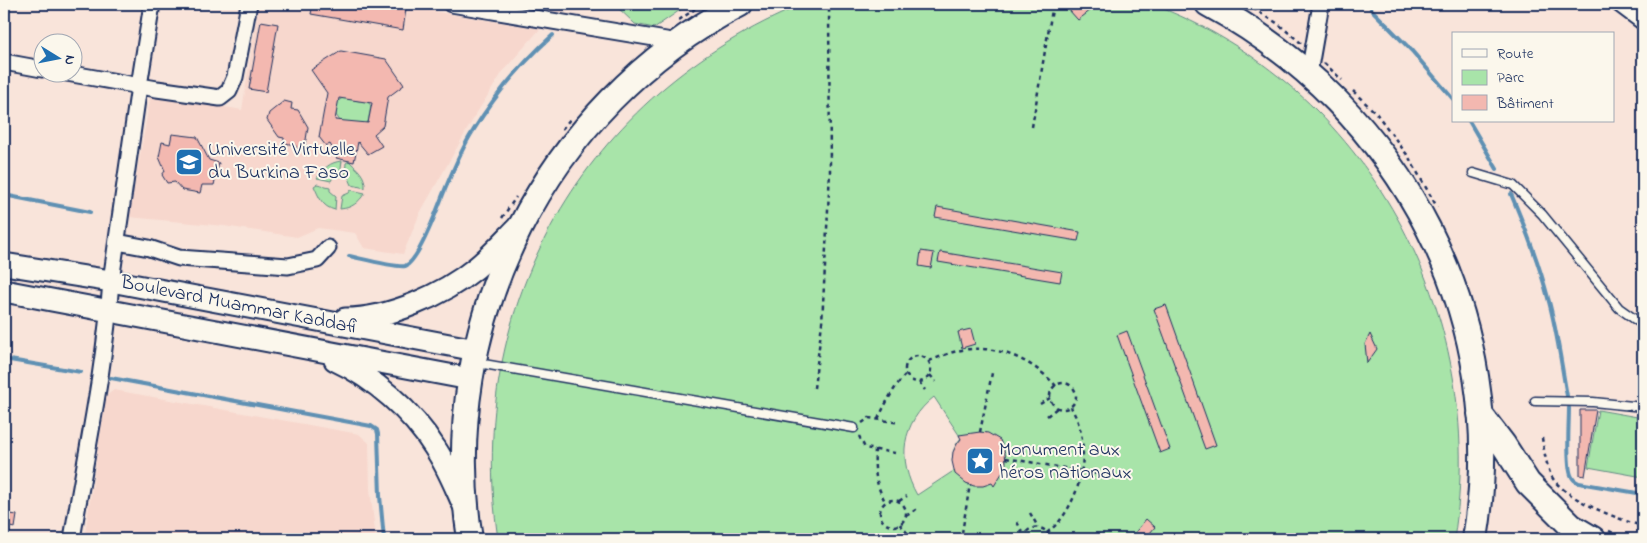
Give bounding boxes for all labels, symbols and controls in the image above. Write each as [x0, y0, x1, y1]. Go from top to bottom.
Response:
north arrow [32, 32, 82, 82]
legend [1452, 32, 1614, 122]
text: Route [1497, 43, 1534, 65]
text: N [58, 54, 80, 66]
text: Parc [1497, 67, 1525, 89]
text: Bâtiment [1496, 93, 1554, 115]
place label: Université Virtuelle du Burkina Faso [208, 136, 355, 188]
school or university icon: Université Virtuelle du Burkina Faso [174, 147, 204, 177]
street label: Boulevard Muammar Kaddafi [117, 268, 362, 343]
place label: Monument aux héros nationaux [999, 436, 1132, 488]
place icon: Monument aux héros nationaux [965, 446, 995, 476]

